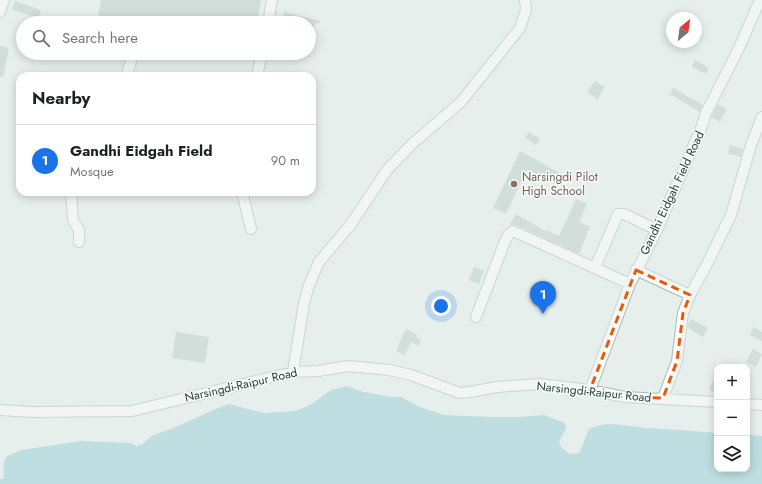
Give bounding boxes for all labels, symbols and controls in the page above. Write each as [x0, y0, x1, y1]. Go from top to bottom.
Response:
north arrow [666, 12, 702, 48]
search box [16, 16, 316, 60]
icon: search [30, 27, 52, 49]
text: Search here [62, 27, 138, 49]
text: Nearby [32, 86, 90, 110]
street label: Gandhi Eidgah Field Road [635, 128, 709, 258]
text: Gandhi Eidgah Field [70, 140, 212, 162]
text: 1 [42, 151, 48, 170]
text: 90 m [271, 151, 300, 170]
text: Mosque [70, 162, 114, 181]
place label: Narsingdi Pilot High School [522, 168, 598, 200]
marker: Narsingdi Pilot High School [509, 179, 519, 189]
pin: 1 [530, 281, 556, 314]
your location [431, 296, 451, 316]
street label: Narsingdi-Raipur Road [183, 363, 299, 407]
map controls [714, 364, 750, 472]
button: + [714, 364, 750, 400]
street label: Narsingdi-Raipur Road [536, 377, 652, 407]
button: − [714, 400, 750, 436]
button: layers [714, 436, 750, 472]

